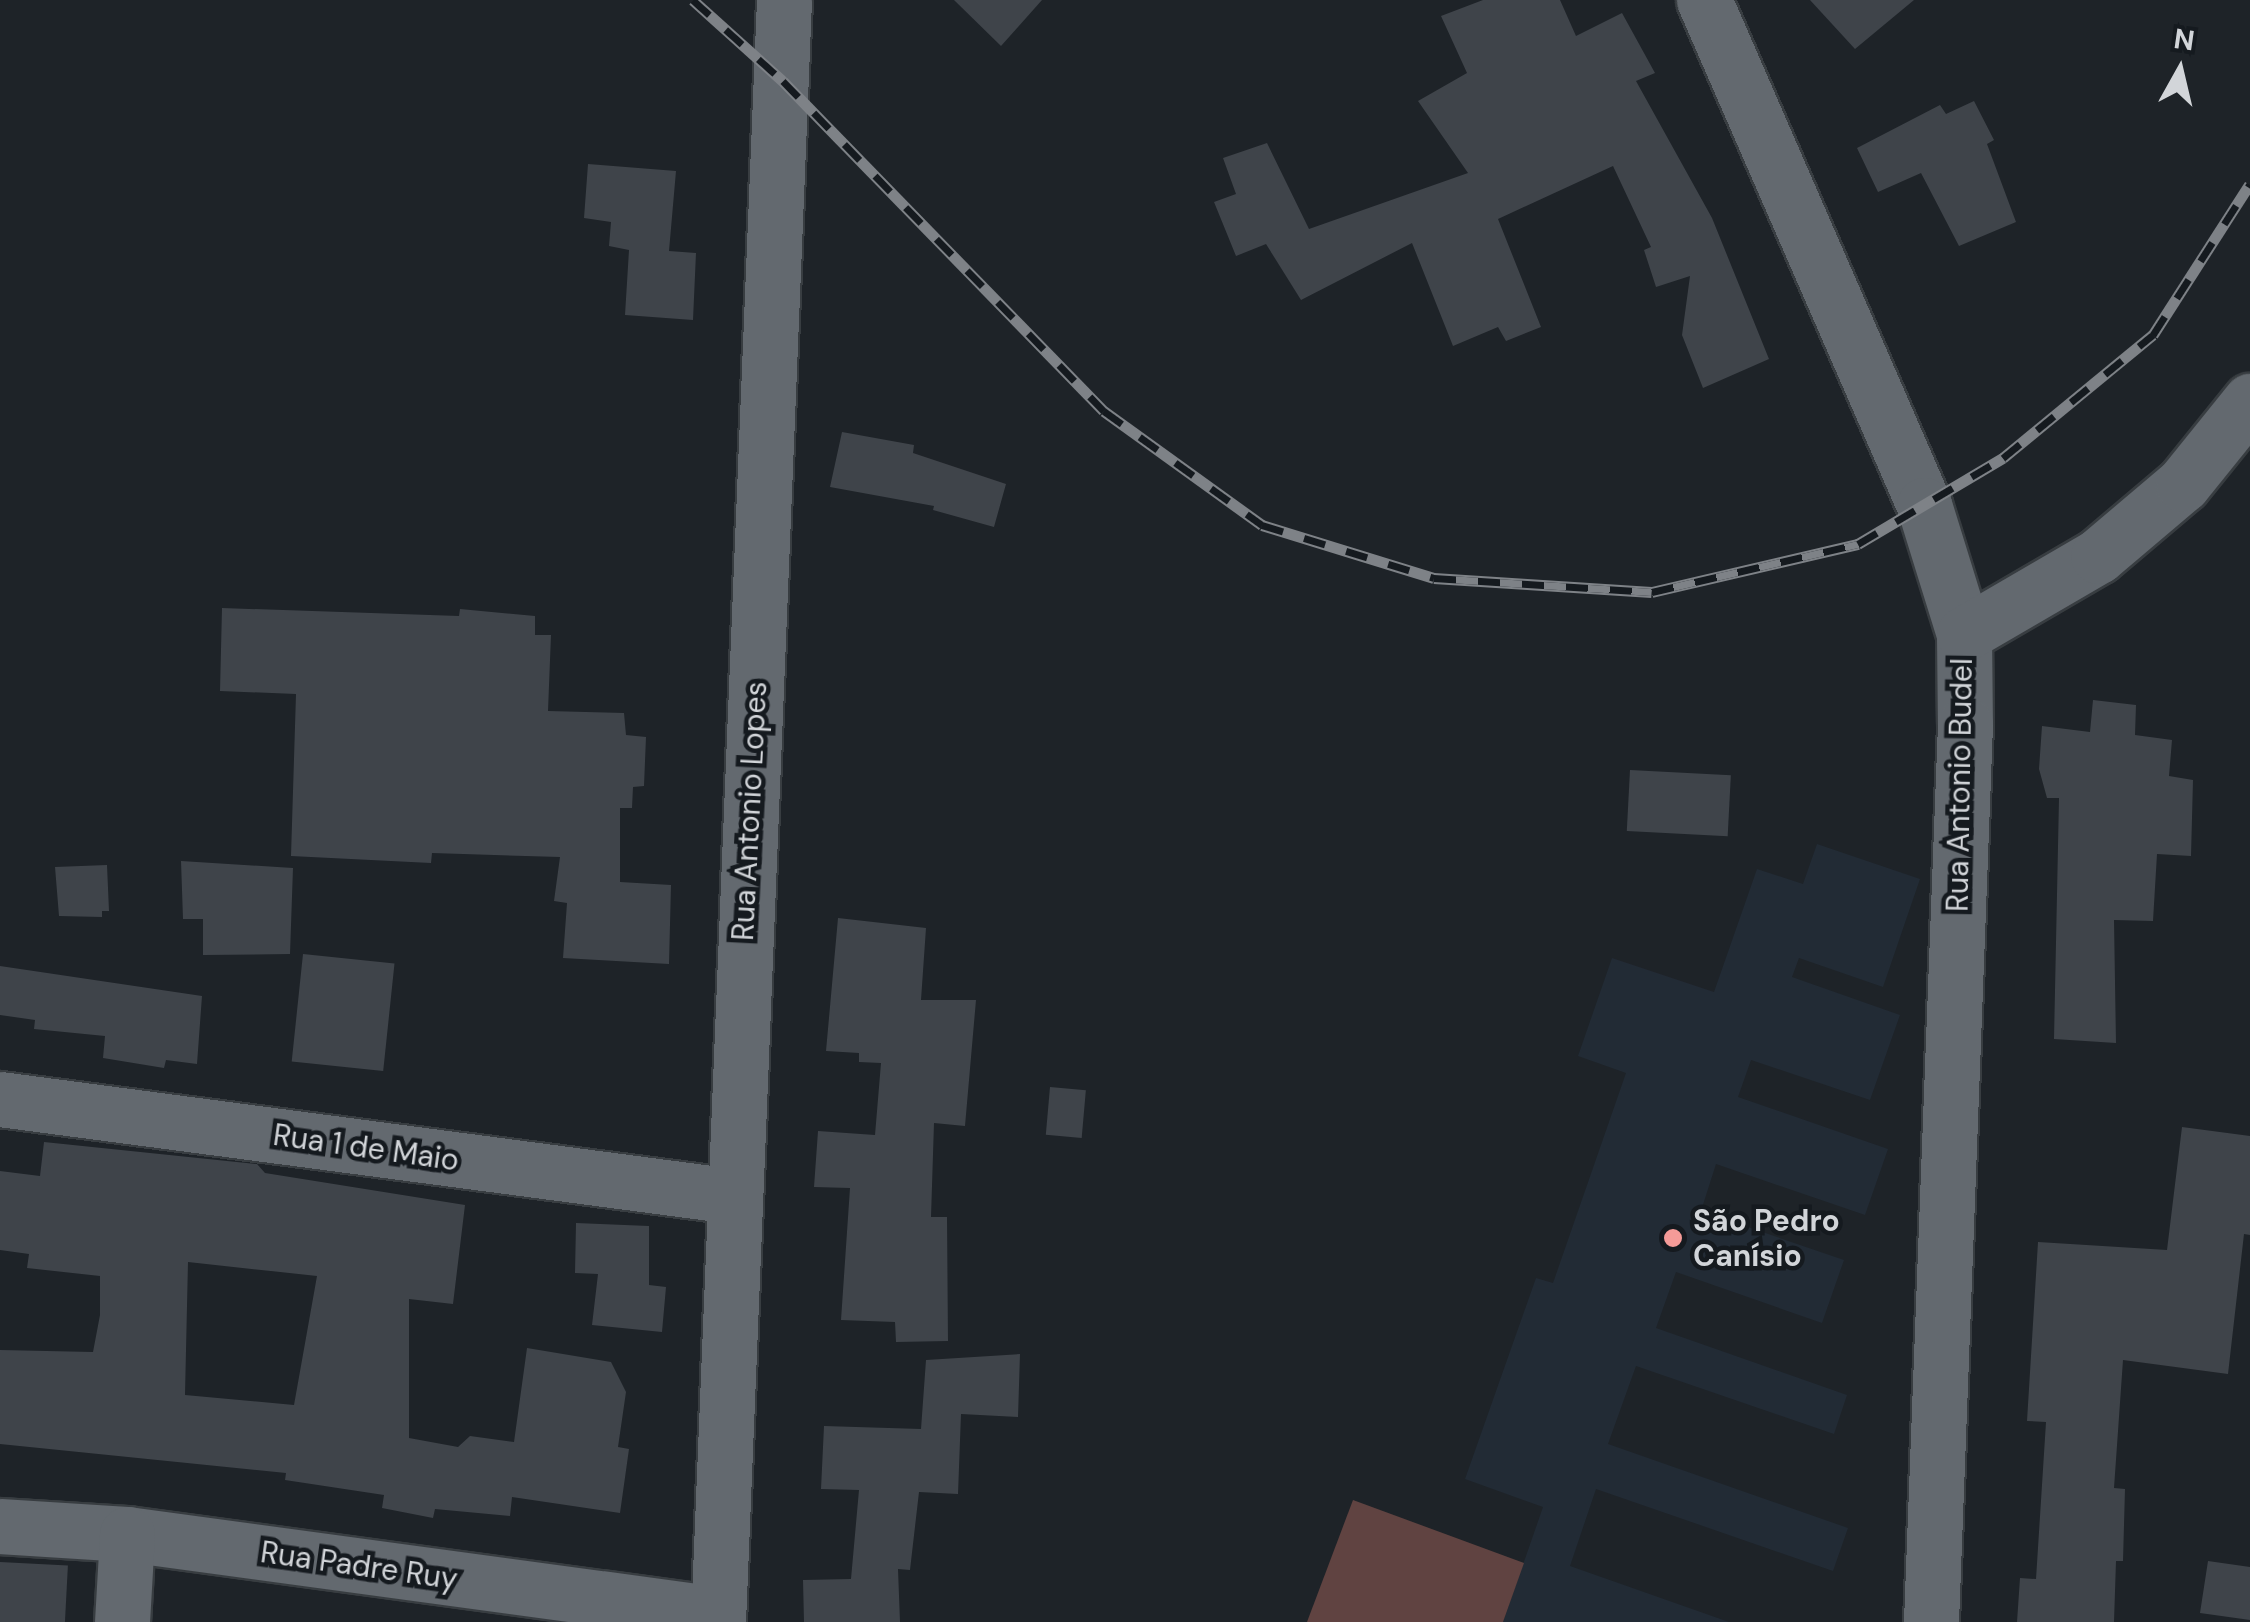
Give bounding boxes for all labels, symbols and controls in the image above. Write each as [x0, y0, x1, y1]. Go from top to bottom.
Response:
north arrow [2130, 20, 2230, 120]
text: N [2172, 20, 2197, 60]
street label: Rua Antonio Budel [1940, 658, 1980, 912]
street label: Rua Antonio Lopes [725, 680, 775, 942]
street label: Rua 1 de Maio [271, 1117, 461, 1179]
place label: São Pedro Canísio [1693, 1203, 1840, 1274]
marker: São Pedro Canísio [1662, 1227, 1684, 1249]
street label: Rua Padre Ruy [258, 1534, 460, 1598]

